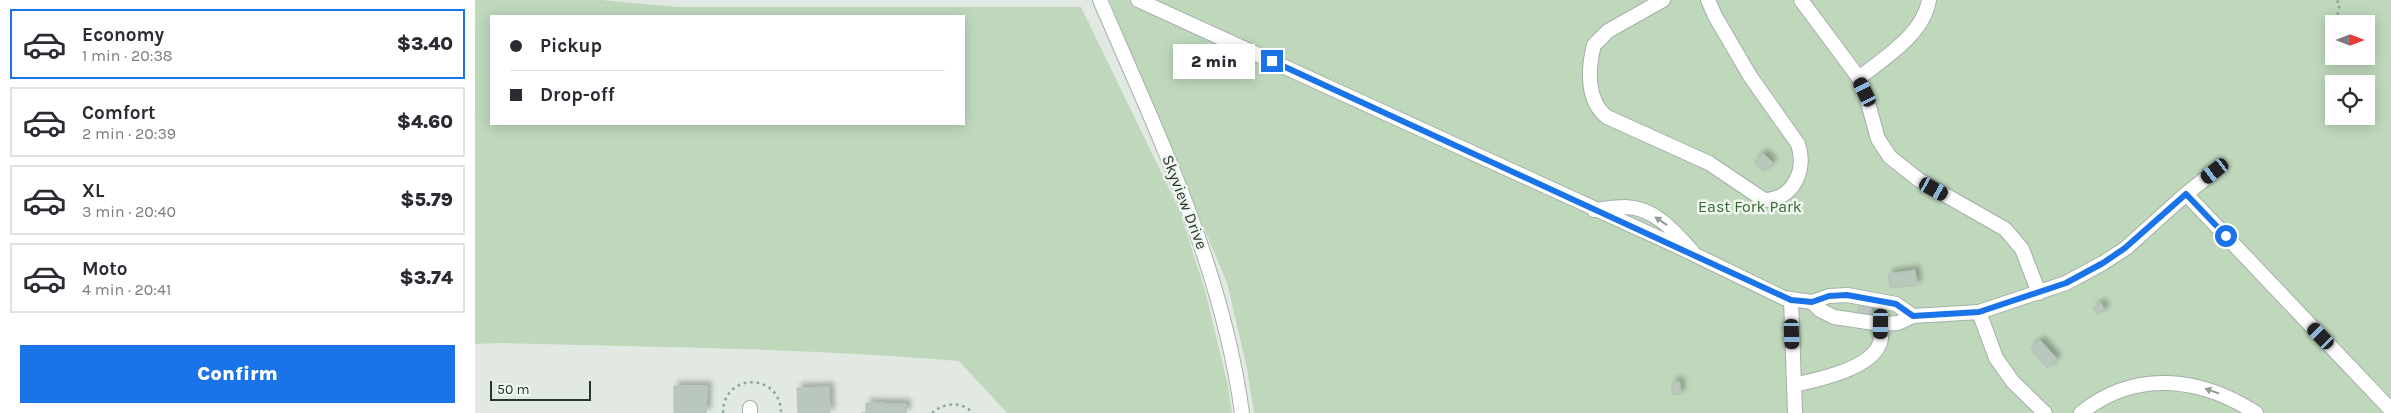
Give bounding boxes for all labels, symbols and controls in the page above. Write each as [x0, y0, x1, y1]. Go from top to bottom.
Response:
north arrow [2325, 15, 2375, 65]
map controls [2325, 15, 2375, 125]
icon: car [22, 22, 67, 67]
text: Economy [82, 24, 164, 46]
text: $3.40 [397, 33, 453, 55]
text: Pickup [540, 35, 602, 57]
callout: 2 min [1172, 44, 1255, 78]
text: 1 min · 20:38 [82, 46, 173, 65]
route end [1261, 50, 1283, 72]
text: 2 min [1191, 52, 1237, 71]
car [1851, 75, 1878, 109]
button: locate [2325, 75, 2375, 125]
text: Drop-off [540, 84, 615, 106]
icon: car [22, 100, 67, 145]
text: Comfort [82, 102, 156, 124]
text: $4.60 [397, 111, 453, 133]
text: 2 min · 20:39 [82, 124, 176, 143]
street label: Skyview Drive [1158, 152, 1212, 252]
car [2198, 156, 2231, 186]
car [1917, 175, 1950, 203]
icon: car [22, 178, 67, 223]
text: XL [82, 180, 104, 202]
text: $5.79 [400, 189, 453, 211]
park label: East Fork Park [1698, 197, 1802, 216]
text: 3 min · 20:40 [82, 202, 176, 221]
one-way arrow [1654, 216, 1668, 226]
route start [2215, 225, 2237, 247]
icon: car [22, 256, 67, 301]
text: Moto [82, 258, 128, 280]
text: $3.74 [399, 267, 453, 289]
text: 4 min · 20:41 [82, 280, 171, 299]
car [1873, 309, 1888, 339]
car [1783, 319, 1800, 349]
car [2305, 320, 2336, 352]
button: Confirm [20, 345, 455, 403]
scale bar [490, 378, 591, 401]
text: 50 m [497, 381, 530, 398]
one-way arrow [2205, 387, 2220, 394]

